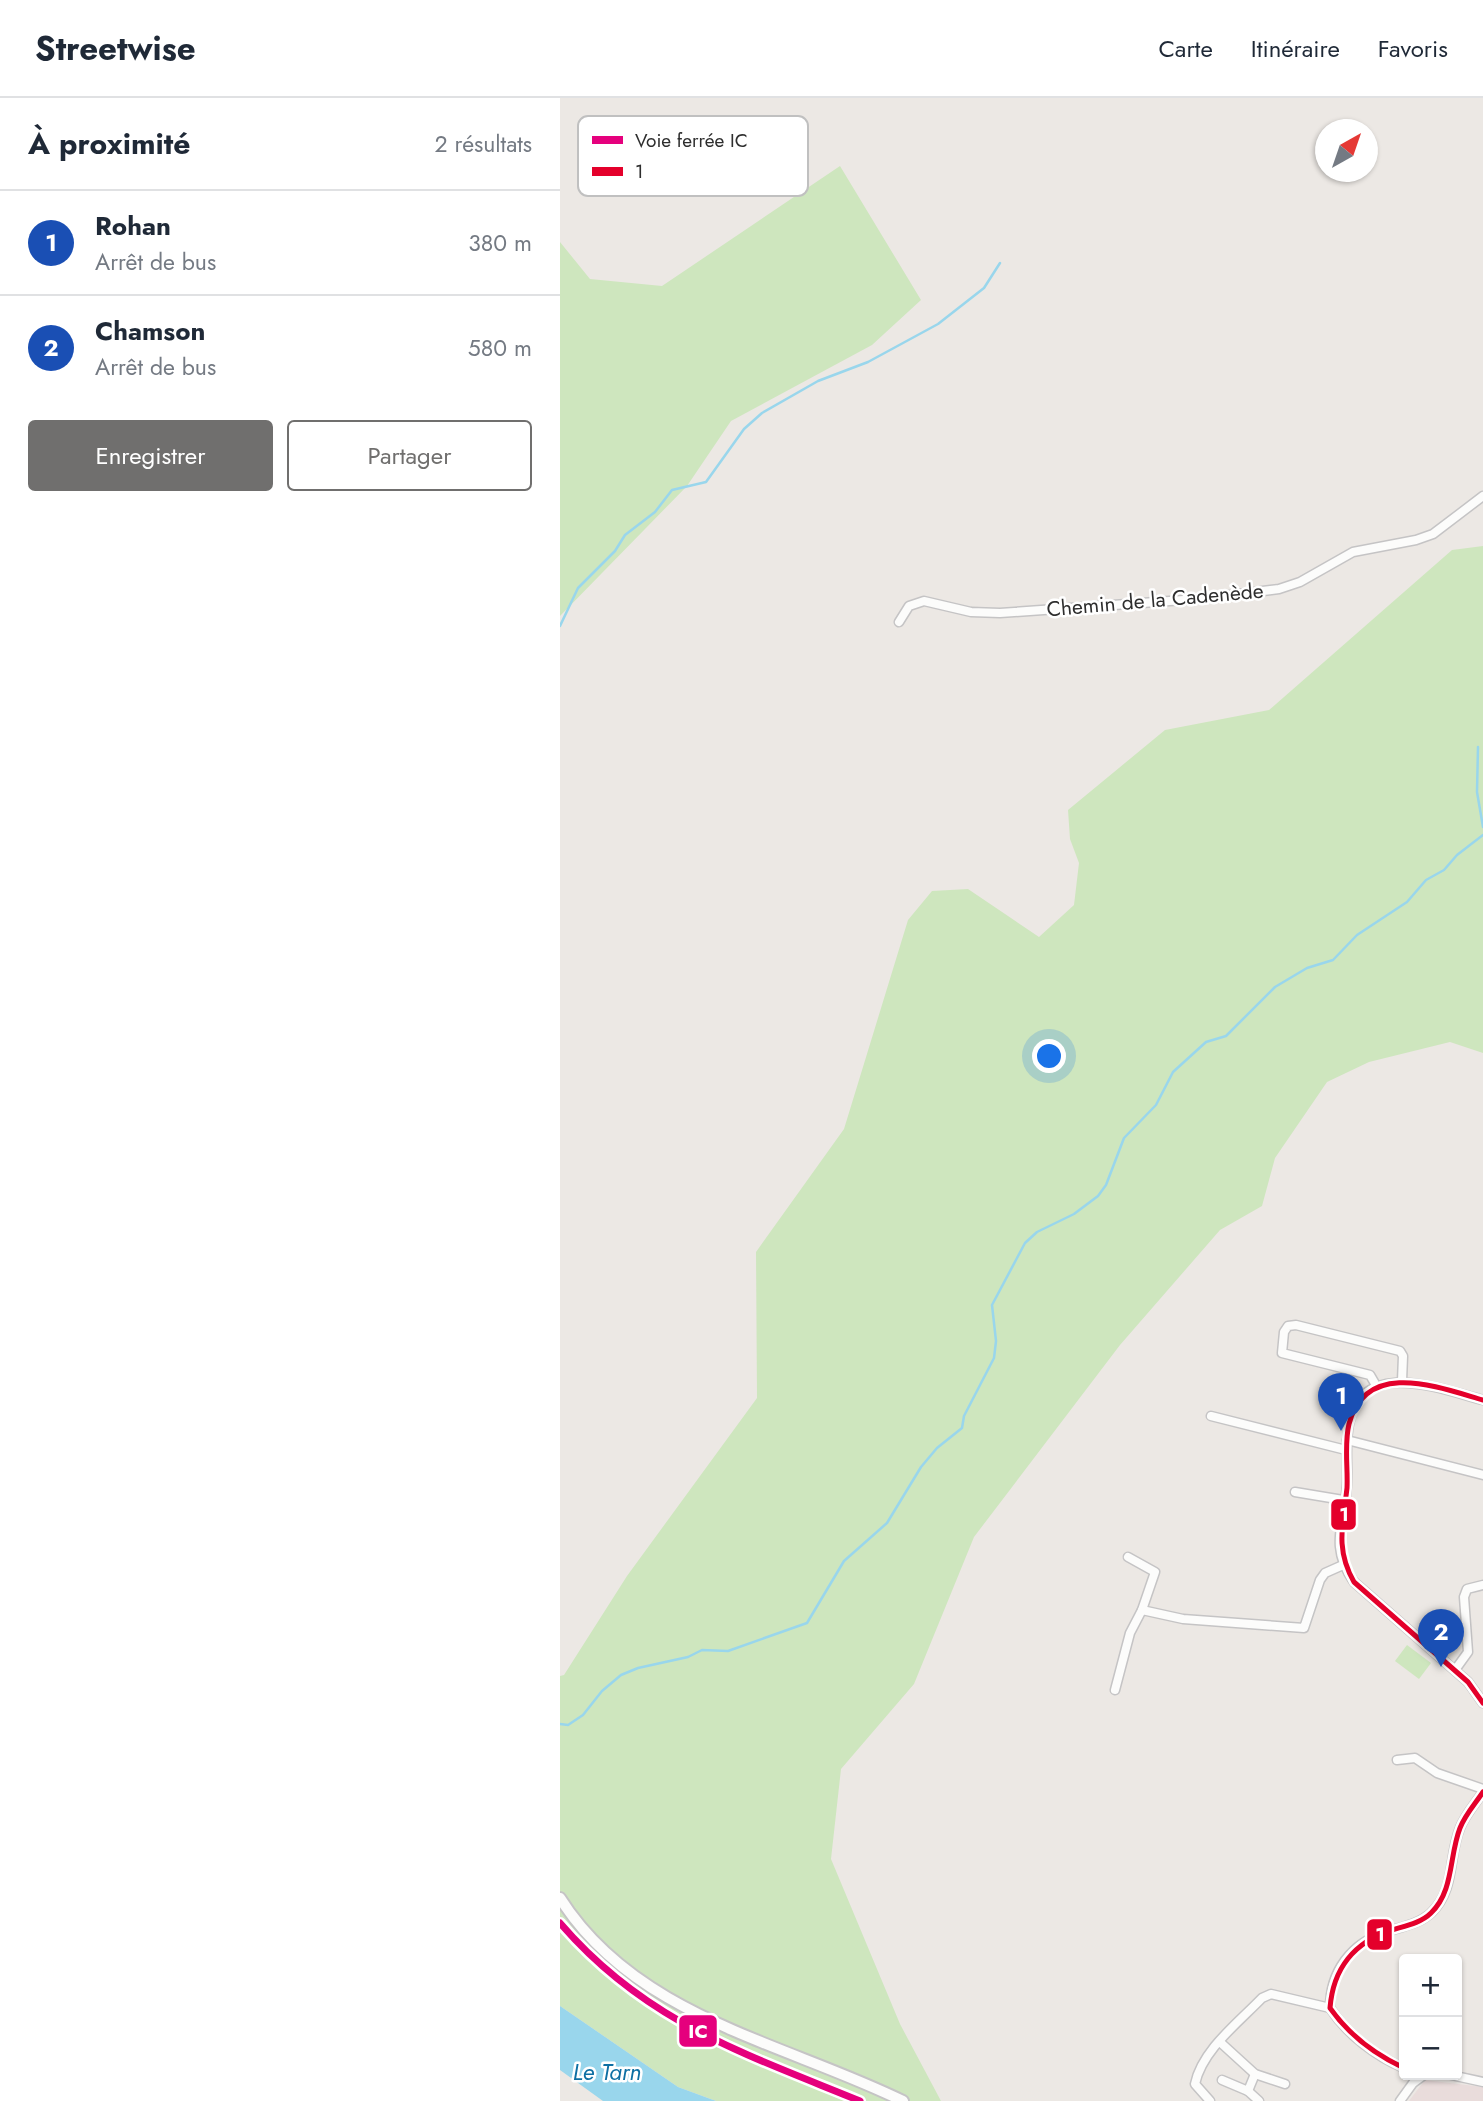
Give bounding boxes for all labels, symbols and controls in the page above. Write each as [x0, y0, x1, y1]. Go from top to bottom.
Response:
text: Streetwise [35, 25, 196, 72]
text: Carte [1158, 31, 1213, 66]
text: Itinéraire [1251, 31, 1340, 66]
text: Favoris [1378, 31, 1448, 66]
legend [578, 116, 808, 196]
north arrow [1315, 119, 1378, 182]
text: À proximité [28, 122, 191, 165]
text: 2 résultats [435, 127, 532, 161]
text: Voie ferrée IC [635, 127, 748, 154]
text: 1 [635, 158, 644, 185]
text: Rohan [95, 207, 171, 245]
text: 1 [45, 226, 57, 260]
text: 380 m [468, 226, 532, 260]
text: Arrêt de bus [95, 245, 216, 279]
text: Chamson [95, 312, 206, 350]
text: 2 [43, 331, 59, 365]
text: 580 m [468, 331, 532, 365]
text: Arrêt de bus [95, 350, 216, 384]
button: Enregistrer [28, 420, 273, 491]
button: Partager [287, 420, 532, 491]
street label: Chemin de la Cadenède [1045, 576, 1265, 624]
your location [1032, 1039, 1066, 1073]
pin: 1 [1318, 1373, 1364, 1431]
line badge: 1 [1330, 1498, 1357, 1531]
text: 1 [1339, 1501, 1349, 1528]
pin: 2 [1418, 1609, 1464, 1667]
line badge: 1 [1366, 1918, 1393, 1951]
text: 1 [1375, 1921, 1385, 1948]
map controls [1399, 1954, 1462, 2080]
button: + [1399, 1954, 1462, 2017]
line badge: IC [678, 2014, 718, 2048]
button: − [1399, 2017, 1462, 2080]
text: IC [688, 2018, 708, 2045]
water label: Le Tarn [573, 2055, 641, 2089]

